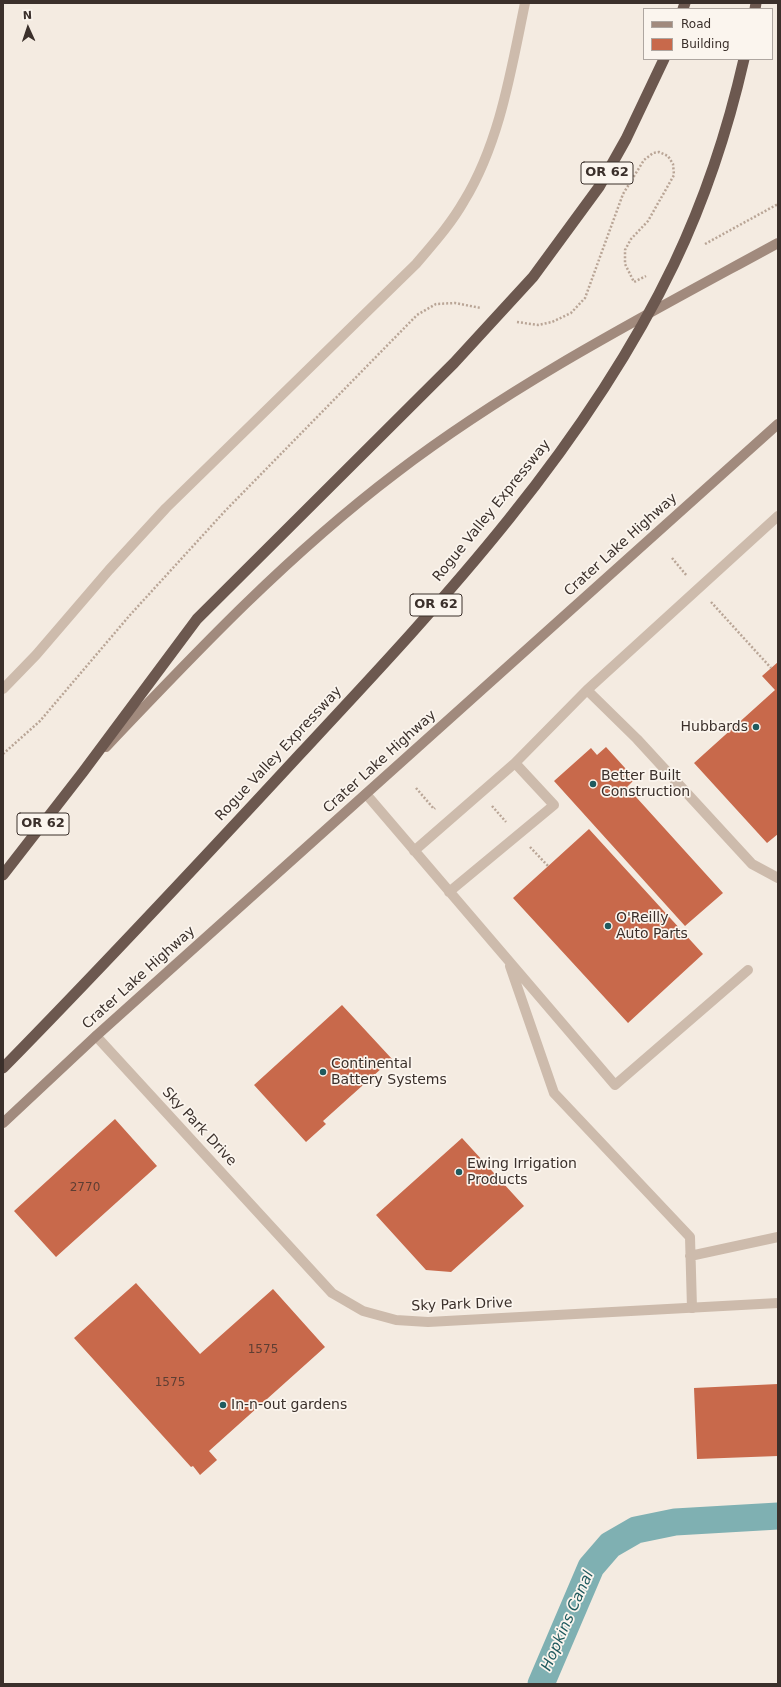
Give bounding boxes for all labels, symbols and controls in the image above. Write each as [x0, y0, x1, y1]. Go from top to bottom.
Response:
north arrow [8, 8, 48, 48]
legend [643, 8, 773, 60]
text: N [22, 9, 32, 22]
text: Road [681, 17, 711, 31]
text: Building [681, 37, 730, 51]
road number: OR 62 [581, 162, 633, 184]
street label: Rogue Valley Expressway [430, 437, 554, 585]
street label: Crater Lake Highway [561, 490, 681, 600]
road number: OR 62 [410, 594, 462, 616]
street label: Rogue Valley Expressway [212, 683, 346, 825]
street label: Crater Lake Highway [320, 707, 440, 817]
place label: Hubbards [681, 719, 748, 735]
marker: Hubbards [751, 722, 761, 732]
place label: Better Built Construction [601, 768, 690, 800]
marker: Better Built Construction [588, 779, 598, 789]
road number: OR 62 [17, 813, 69, 835]
place label: O'Reilly Auto Parts [616, 910, 688, 942]
marker: O'Reilly Auto Parts [603, 921, 613, 931]
street label: Crater Lake Highway [79, 923, 199, 1033]
place label: Continental Battery Systems [331, 1056, 447, 1088]
marker: Continental Battery Systems [318, 1067, 328, 1077]
street label: Sky Park Drive [158, 1084, 240, 1170]
place label: Ewing Irrigation Products [467, 1156, 577, 1188]
marker: Ewing Irrigation Products [454, 1167, 464, 1177]
house number: 2770 [70, 1181, 100, 1195]
street label: Sky Park Drive [411, 1295, 513, 1315]
house number: 1575 [248, 1343, 278, 1357]
house number: 1575 [155, 1376, 185, 1390]
place label: In-n-out gardens [231, 1397, 347, 1413]
marker: In-n-out gardens [218, 1400, 228, 1410]
water label: Hopkins Canal [538, 1568, 598, 1674]

